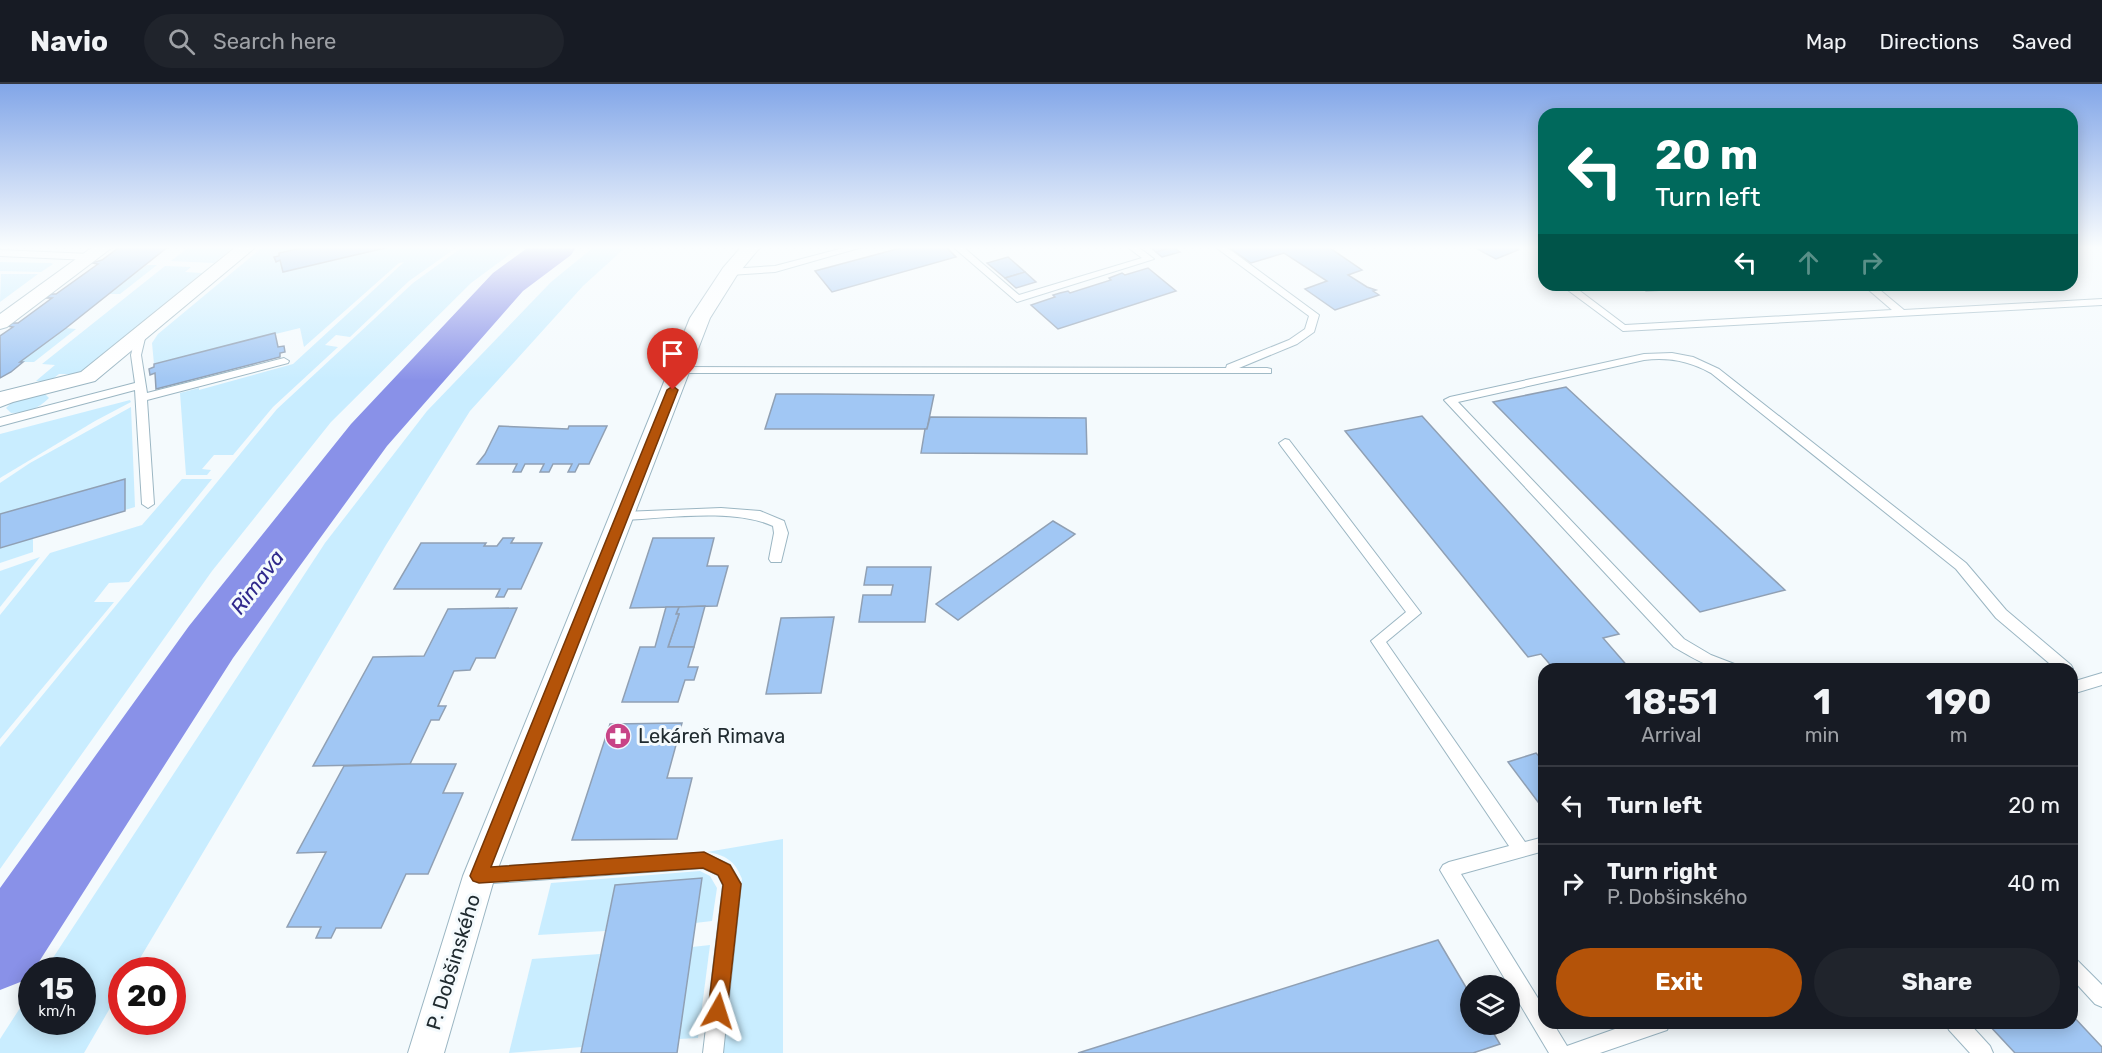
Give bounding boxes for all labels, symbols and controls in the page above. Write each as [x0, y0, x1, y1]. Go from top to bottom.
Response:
search box [144, 14, 564, 68]
text: Navio [30, 25, 108, 58]
icon: search [165, 25, 198, 58]
text: Search here [213, 28, 336, 55]
text: Map [1806, 29, 1847, 54]
text: Directions [1880, 29, 1979, 54]
text: Saved [2012, 29, 2072, 54]
text: 20 m [1655, 130, 1758, 180]
icon: left [1556, 132, 1634, 210]
text: Turn left [1655, 181, 1760, 213]
icon: left [1729, 246, 1762, 279]
icon: ahead [1792, 246, 1825, 279]
icon: right [1855, 246, 1888, 279]
pin [647, 328, 698, 390]
icon: arrive [656, 337, 689, 370]
water label: Rimava [225, 545, 289, 619]
text: 18:51 [1625, 680, 1718, 723]
text: 1 [1813, 680, 1831, 723]
text: 190 [1926, 680, 1991, 723]
pharmacy icon: Lekáreň Rimava [603, 721, 633, 751]
text: Arrival [1641, 723, 1701, 747]
text: min [1805, 723, 1839, 747]
text: m [1950, 723, 1968, 747]
place label: Lekáreň Rimava [638, 724, 785, 748]
icon: left [1556, 789, 1589, 822]
text: Turn left [1607, 792, 1702, 819]
text: 20 m [2008, 792, 2060, 819]
text: Turn right [1607, 858, 1717, 885]
icon: right [1556, 867, 1589, 900]
text: 40 m [2007, 870, 2060, 897]
text: P. Dobšinského [1607, 885, 1748, 909]
street label: P. Dobšinského [421, 891, 485, 1033]
button: Exit [1556, 948, 1802, 1017]
button: Share [1814, 948, 2060, 1017]
speed limit sign: 20 [108, 957, 186, 1035]
text: 15 [40, 971, 74, 1007]
map controls [1460, 975, 1520, 1035]
button: layers [1460, 975, 1520, 1035]
position arrow [686, 979, 750, 1043]
text: km/h [38, 1002, 76, 1020]

